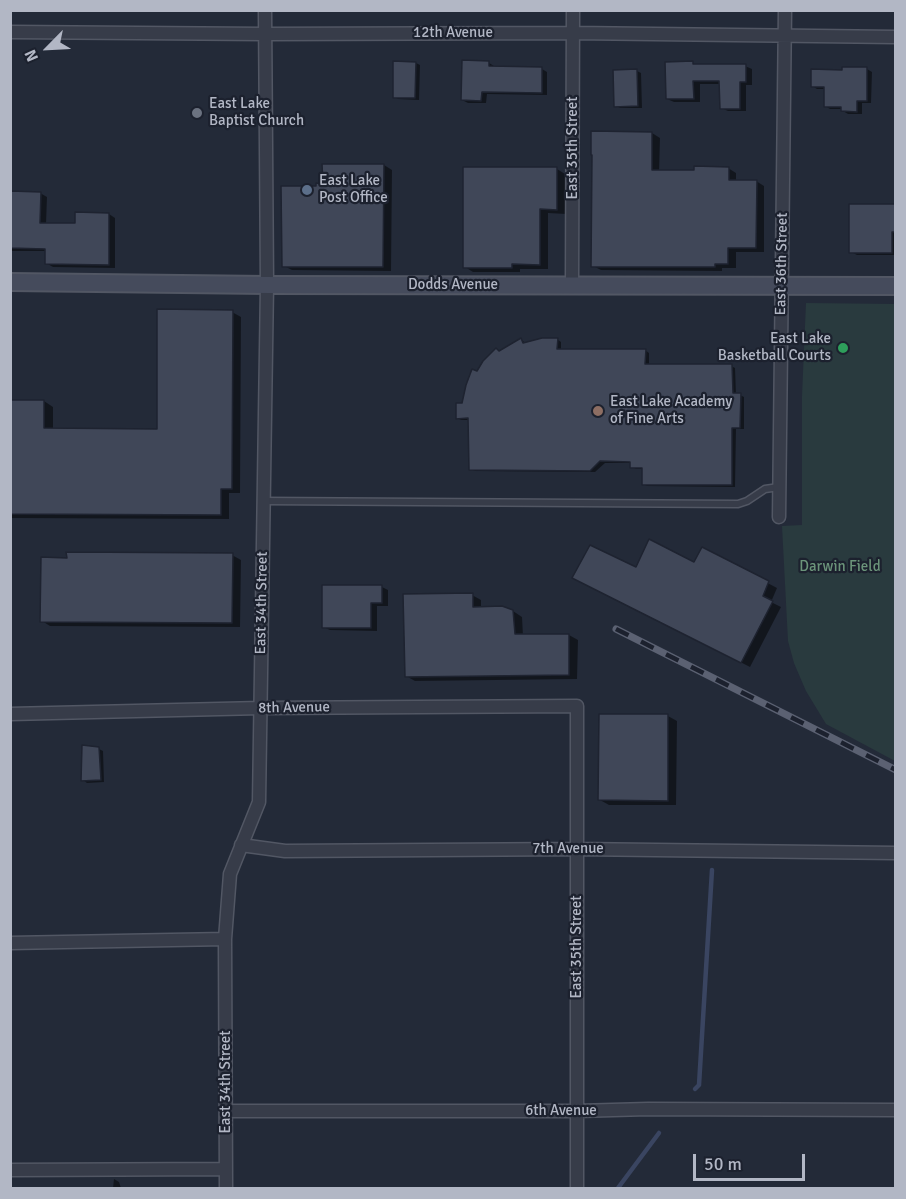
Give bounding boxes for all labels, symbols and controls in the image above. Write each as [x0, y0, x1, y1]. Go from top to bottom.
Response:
north arrow [18, 18, 78, 78]
street label: 12th Avenue [413, 24, 493, 42]
text: N [20, 46, 43, 64]
place label: East Lake Baptist Church [209, 95, 304, 130]
street label: East 35th Street [564, 96, 582, 200]
marker: East Lake Baptist Church [190, 106, 204, 120]
place label: East Lake Post Office [319, 172, 388, 207]
marker: East Lake Post Office [300, 183, 314, 197]
street label: East 36th Street [772, 212, 792, 316]
street label: Dodds Avenue [408, 276, 498, 294]
place label: East Lake Basketball Courts [718, 330, 831, 365]
marker: East Lake Basketball Courts [836, 341, 850, 355]
place label: East Lake Academy of Fine Arts [610, 393, 732, 428]
marker: East Lake Academy of Fine Arts [591, 404, 605, 418]
street label: East 34th Street [252, 551, 272, 655]
park label: Darwin Field [799, 558, 881, 576]
street label: 8th Avenue [258, 698, 330, 718]
street label: 7th Avenue [532, 840, 604, 858]
street label: East 35th Street [568, 895, 586, 999]
street label: East 34th Street [217, 1030, 235, 1134]
street label: 6th Avenue [525, 1102, 597, 1120]
scale bar [696, 1142, 808, 1180]
text: 50 m [704, 1153, 742, 1175]

